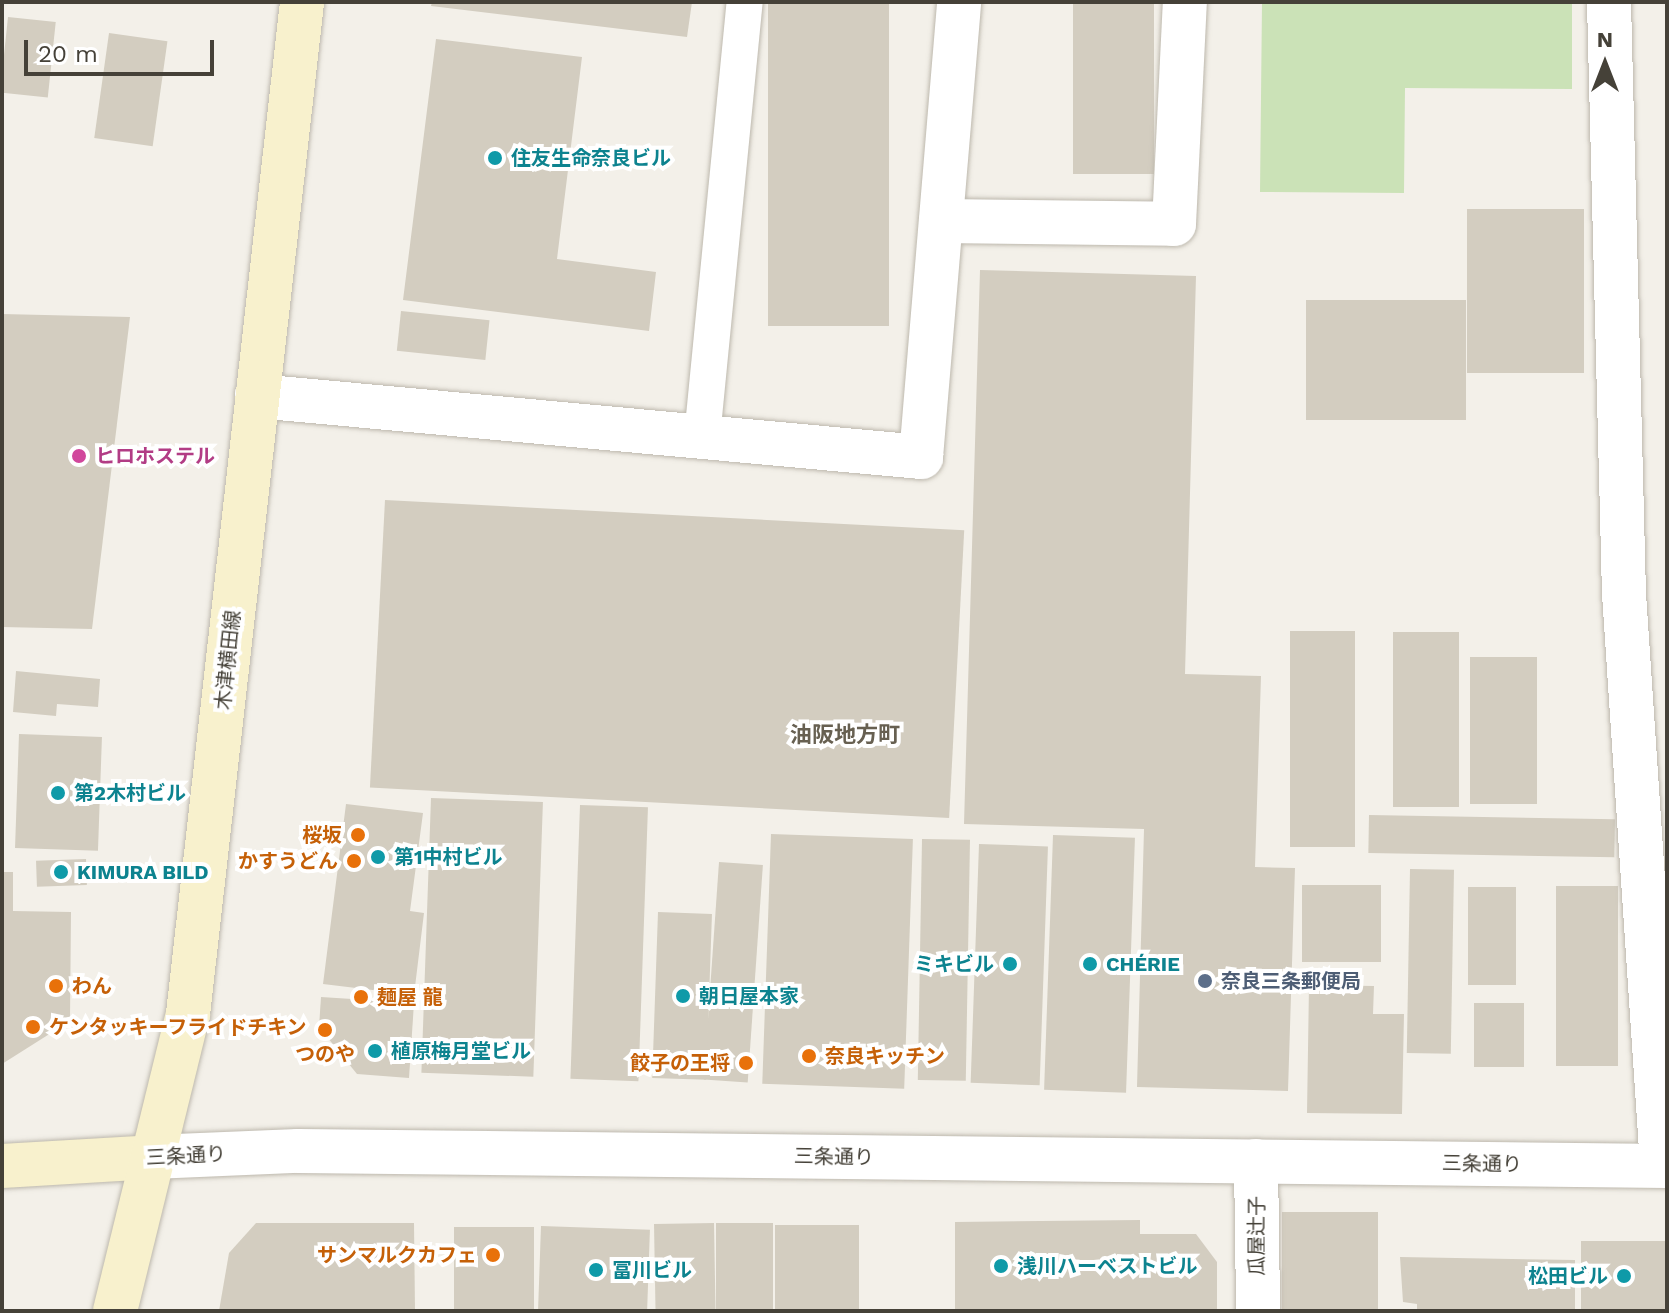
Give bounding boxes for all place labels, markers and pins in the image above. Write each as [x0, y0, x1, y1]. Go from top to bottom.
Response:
place label: 住友生命奈良ビル [511, 146, 671, 170]
marker: 住友生命奈良ビル [486, 149, 504, 167]
place label: ヒロホステル [95, 444, 215, 468]
marker: ヒロホステル [70, 447, 88, 465]
place label: 第2木村ビル [74, 781, 186, 805]
marker: 第2木村ビル [49, 784, 67, 802]
place label: 桜坂 [302, 823, 342, 847]
marker: 桜坂 [349, 826, 367, 844]
place label: 第1中村ビル [394, 845, 503, 869]
marker: 第1中村ビル [369, 848, 387, 866]
place label: かすうどん [238, 849, 338, 873]
marker: かすうどん [345, 852, 363, 870]
place label: KIMURA BILD [77, 860, 209, 884]
marker: KIMURA BILD [52, 863, 70, 881]
place label: ミキビル [914, 952, 994, 976]
place label: CHÉRIE [1106, 952, 1180, 976]
marker: ミキビル [1001, 955, 1019, 973]
marker: CHÉRIE [1081, 955, 1099, 973]
place label: 奈良三条郵便局 [1221, 969, 1361, 993]
marker: 奈良三条郵便局 [1196, 972, 1214, 990]
place label: わん [72, 974, 112, 998]
marker: わん [47, 977, 65, 995]
place label: 朝日屋本家 [699, 984, 799, 1008]
place label: 麺屋 龍 [377, 985, 443, 1009]
marker: 朝日屋本家 [674, 987, 692, 1005]
marker: 麺屋 龍 [352, 988, 370, 1006]
place label: ケンタッキーフライドチキン [49, 1015, 309, 1039]
marker: ケンタッキーフライドチキン [24, 1018, 42, 1036]
marker: つのや [316, 1021, 334, 1039]
place label: 植原梅月堂ビル [391, 1039, 531, 1063]
place label: つのや [295, 1042, 355, 1066]
marker: 植原梅月堂ビル [366, 1042, 384, 1060]
place label: 奈良キッチン [825, 1044, 945, 1068]
marker: 奈良キッチン [800, 1047, 818, 1065]
place label: 餃子の王将 [630, 1051, 730, 1075]
marker: 餃子の王将 [737, 1054, 755, 1072]
place label: サンマルクカフェ [317, 1243, 477, 1267]
marker: サンマルクカフェ [484, 1246, 502, 1264]
place label: 浅川ハーベストビル [1017, 1254, 1197, 1278]
marker: 浅川ハーベストビル [992, 1257, 1010, 1275]
place label: 冨川ビル [612, 1258, 692, 1282]
marker: 冨川ビル [587, 1261, 605, 1279]
place label: 松田ビル [1528, 1264, 1608, 1288]
marker: 松田ビル [1615, 1267, 1633, 1285]

